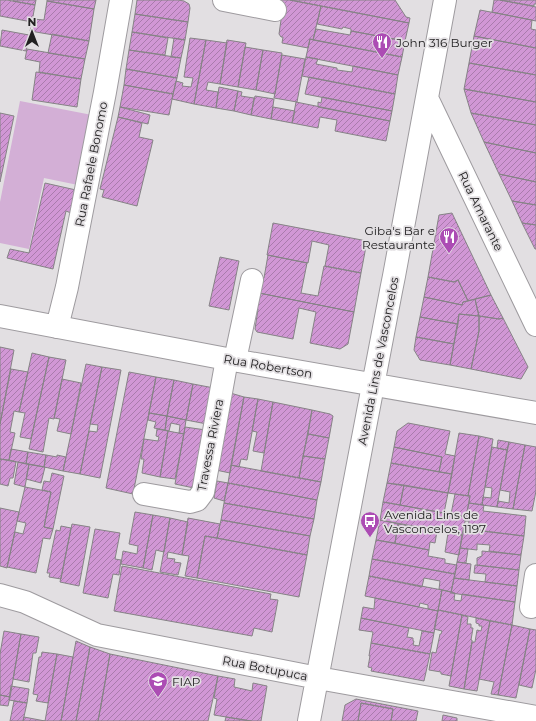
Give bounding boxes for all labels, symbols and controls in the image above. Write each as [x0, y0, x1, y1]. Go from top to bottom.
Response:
north arrow [12, 12, 52, 52]
text: N [28, 15, 36, 29]
restaurant icon: John 316 Burger [371, 31, 393, 59]
place label: John 316 Burger [395, 35, 493, 50]
street label: Rua Rafaele Bonomo [72, 100, 110, 228]
street label: Rua Amarante [455, 169, 507, 253]
place label: Giba's Bar e Restaurante [362, 223, 435, 252]
restaurant icon: Giba's Bar e Restaurante [438, 226, 460, 254]
street label: Avenida Lins de Vasconcelos [354, 276, 402, 446]
street label: Rua Robertson [222, 351, 314, 381]
street label: Travessa Riviera [194, 398, 226, 492]
place label: Avenida Lins de Vasconcelos, 1197 [384, 507, 486, 536]
bus stop icon: Avenida Lins de Vasconcelos, 1197 [359, 510, 381, 538]
street label: Rua Botupuca [221, 652, 309, 684]
school or university icon: FIAP [147, 670, 169, 698]
place label: FIAP [172, 674, 200, 689]

